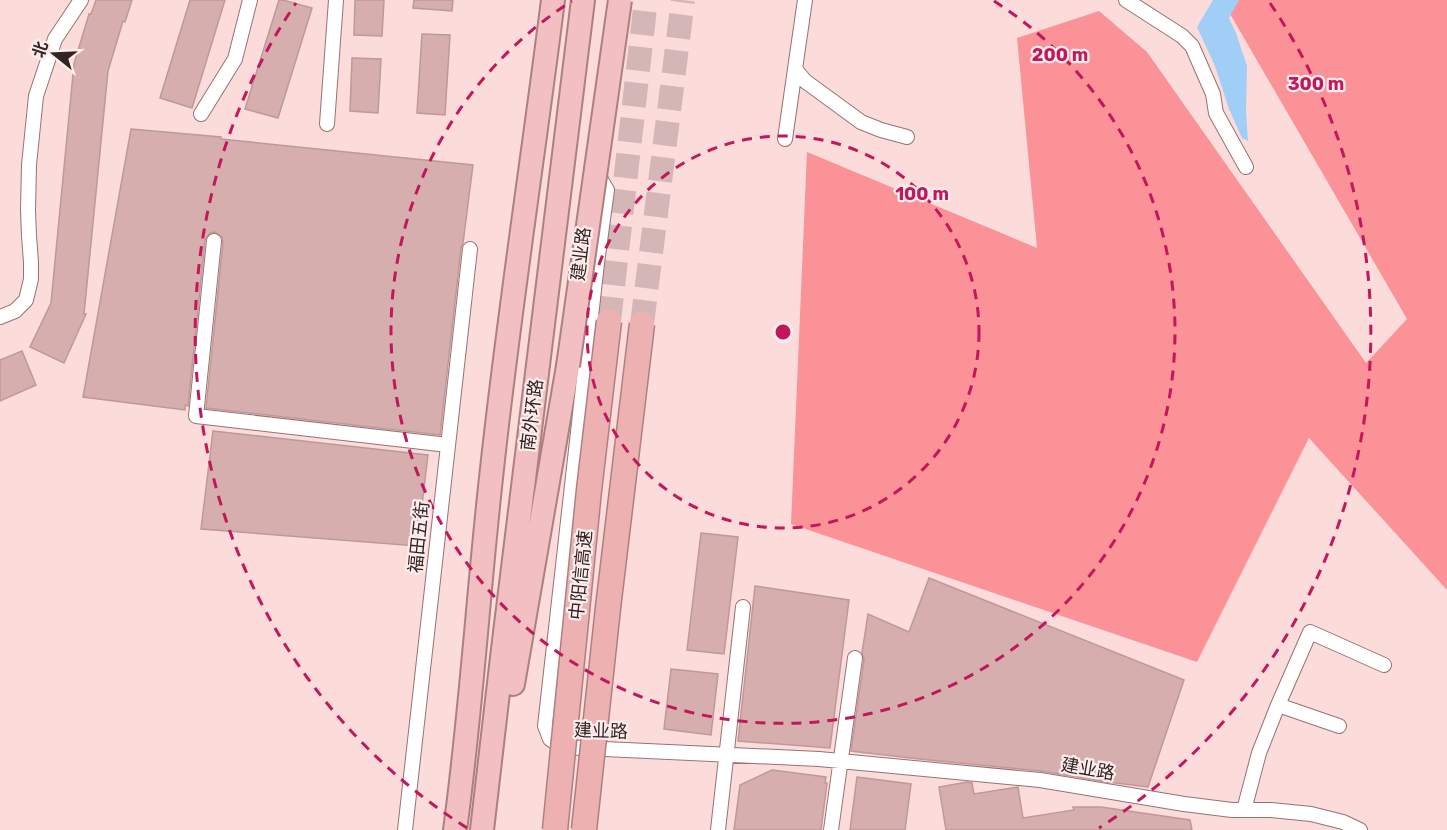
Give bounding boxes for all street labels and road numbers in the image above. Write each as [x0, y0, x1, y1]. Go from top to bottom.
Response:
street label: 建业路 [567, 226, 595, 282]
street label: 南外环路 [517, 378, 547, 452]
street label: 福田五街 [404, 500, 434, 574]
street label: 中阳信高速 [565, 529, 597, 621]
street label: 建业路 [574, 719, 628, 743]
street label: 建业路 [1060, 753, 1116, 785]

